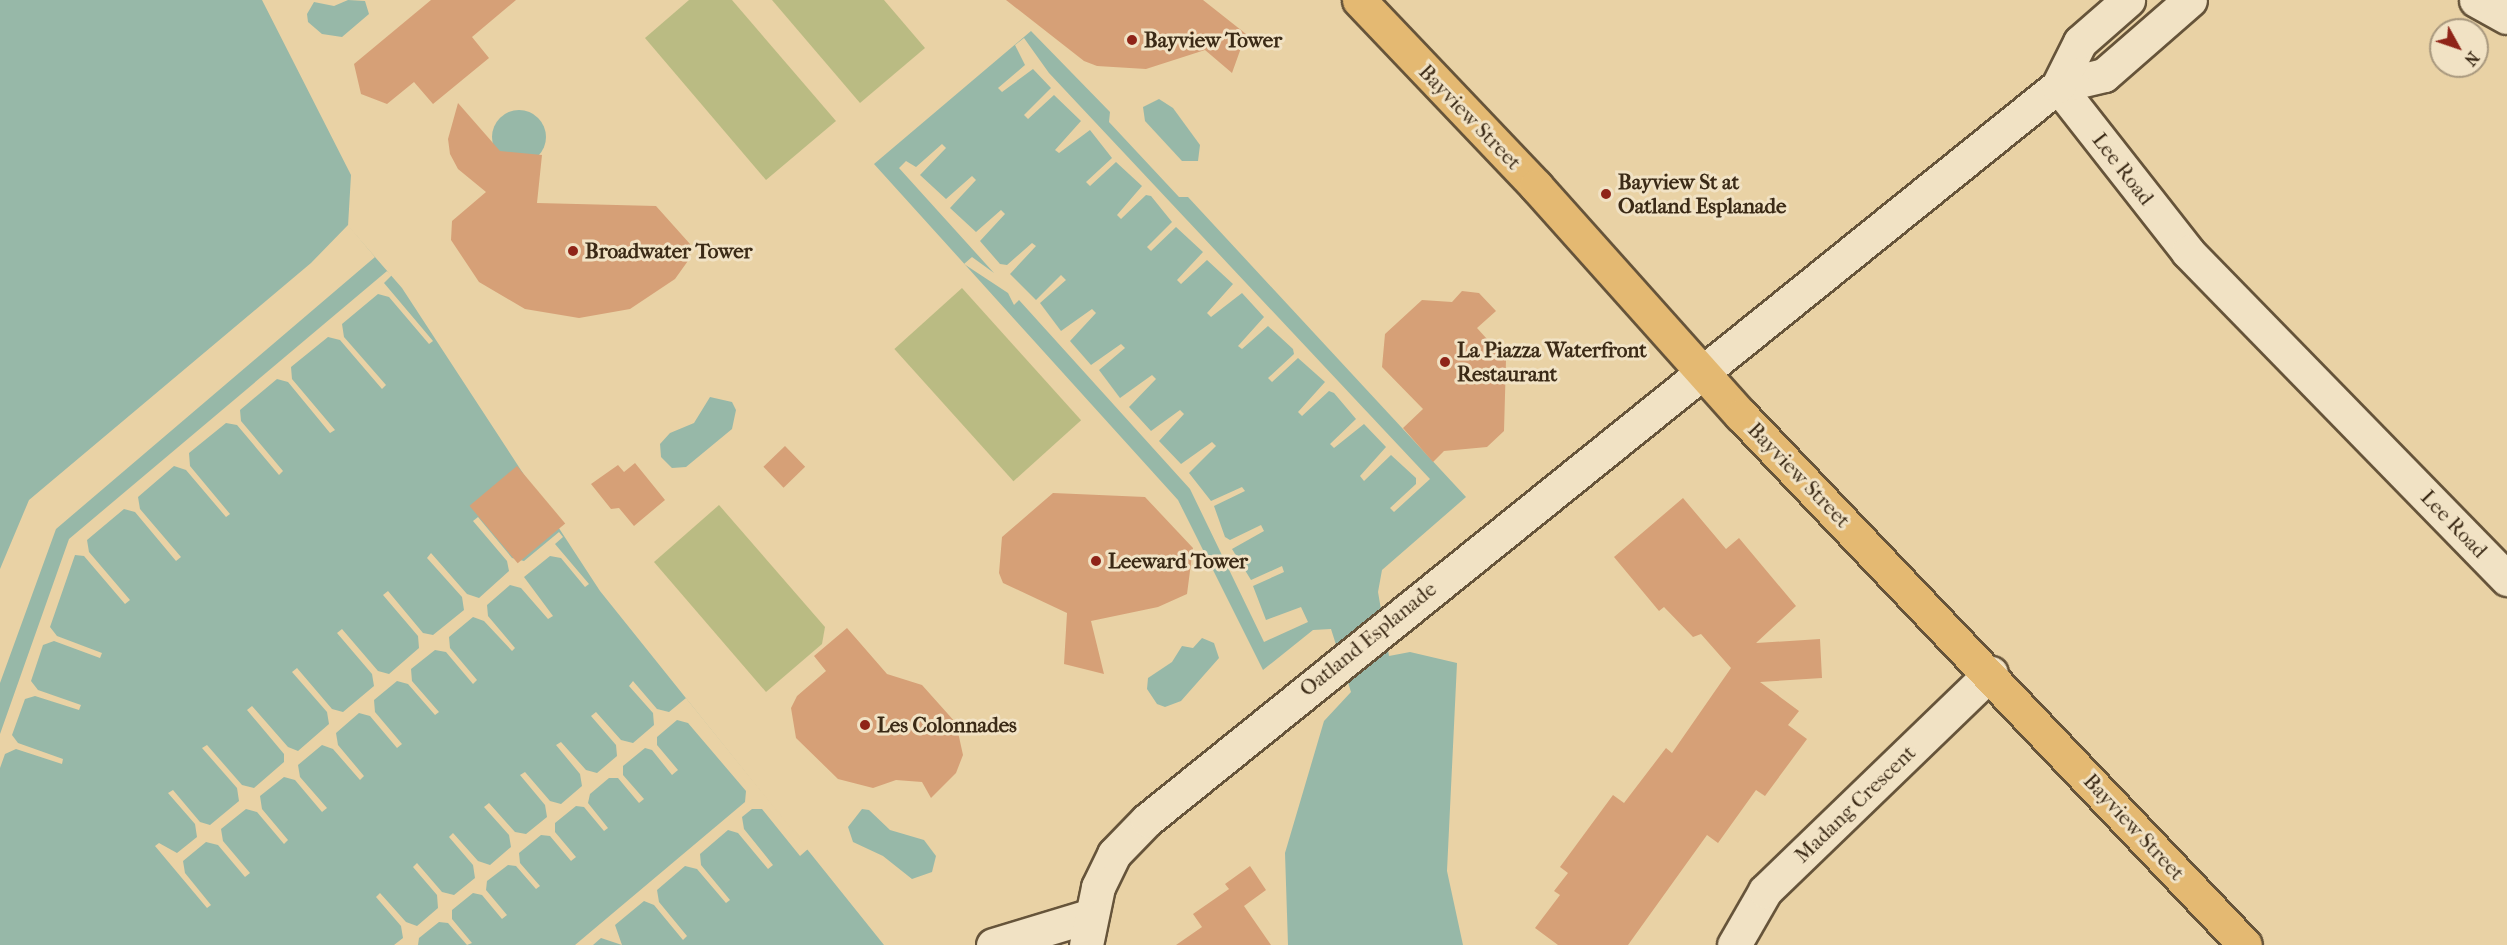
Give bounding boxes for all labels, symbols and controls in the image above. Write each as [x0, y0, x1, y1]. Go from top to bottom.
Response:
north arrow [2429, 18, 2489, 78]
place label: Bayview Tower [1144, 27, 1282, 53]
marker: Bayview Tower [1125, 33, 1139, 47]
text: N [2460, 48, 2483, 69]
street label: Bayview Street [1413, 59, 1527, 175]
street label: Lee Road [2087, 128, 2159, 210]
place label: Bayview St at Oatland Esplanade [1618, 169, 1786, 219]
marker: Bayview St at Oatland Esplanade [1599, 187, 1613, 201]
place label: Broadwater Tower [585, 238, 752, 264]
marker: Broadwater Tower [566, 244, 580, 258]
place label: La Piazza Waterfront Restaurant [1457, 337, 1647, 387]
marker: La Piazza Waterfront Restaurant [1438, 355, 1452, 369]
street label: Bayview Street [1742, 417, 1856, 533]
street label: Lee Road [2415, 485, 2493, 563]
place label: Leeward Tower [1108, 548, 1248, 574]
marker: Leeward Tower [1089, 554, 1103, 568]
street label: Oatland Esplanade [1295, 576, 1441, 702]
place label: Les Colonnades [877, 712, 1017, 738]
marker: Les Colonnades [858, 718, 872, 732]
street label: Madang Crescent [1789, 740, 1921, 868]
street label: Bayview Street [2078, 768, 2190, 886]

